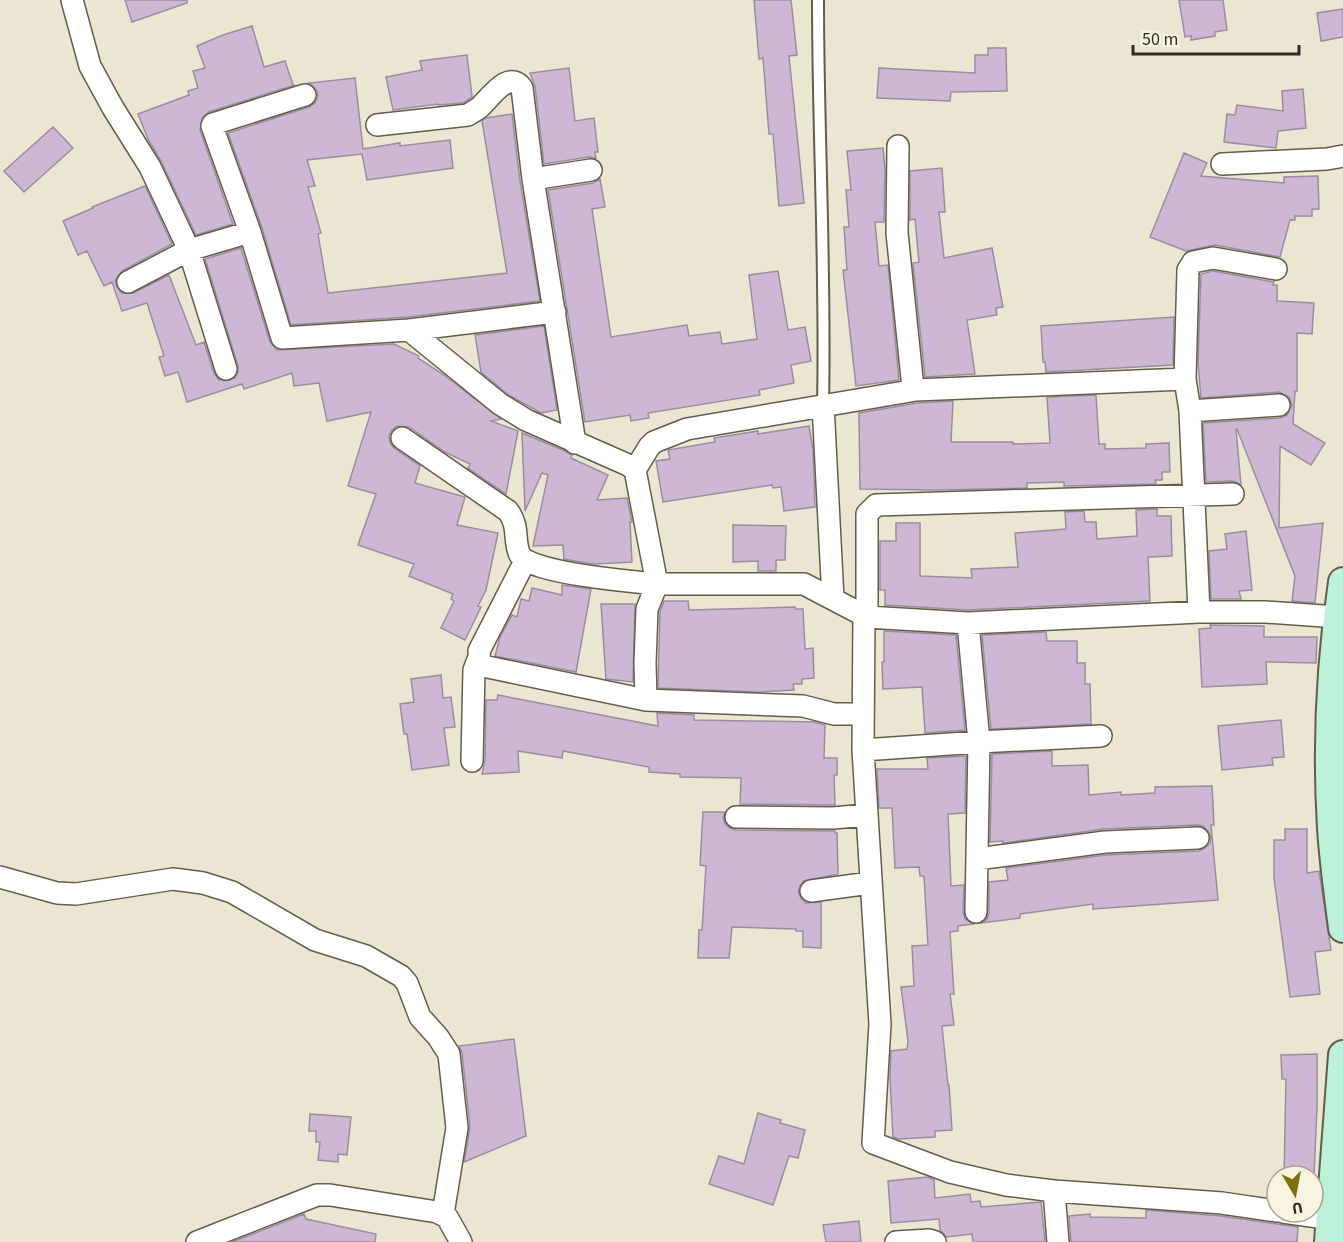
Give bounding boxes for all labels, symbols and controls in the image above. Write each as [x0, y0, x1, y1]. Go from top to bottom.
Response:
scale bar [1133, 18, 1300, 56]
text: 50 m [1142, 27, 1178, 52]
north arrow [1265, 1164, 1325, 1224]
text: U [1290, 1196, 1305, 1220]

